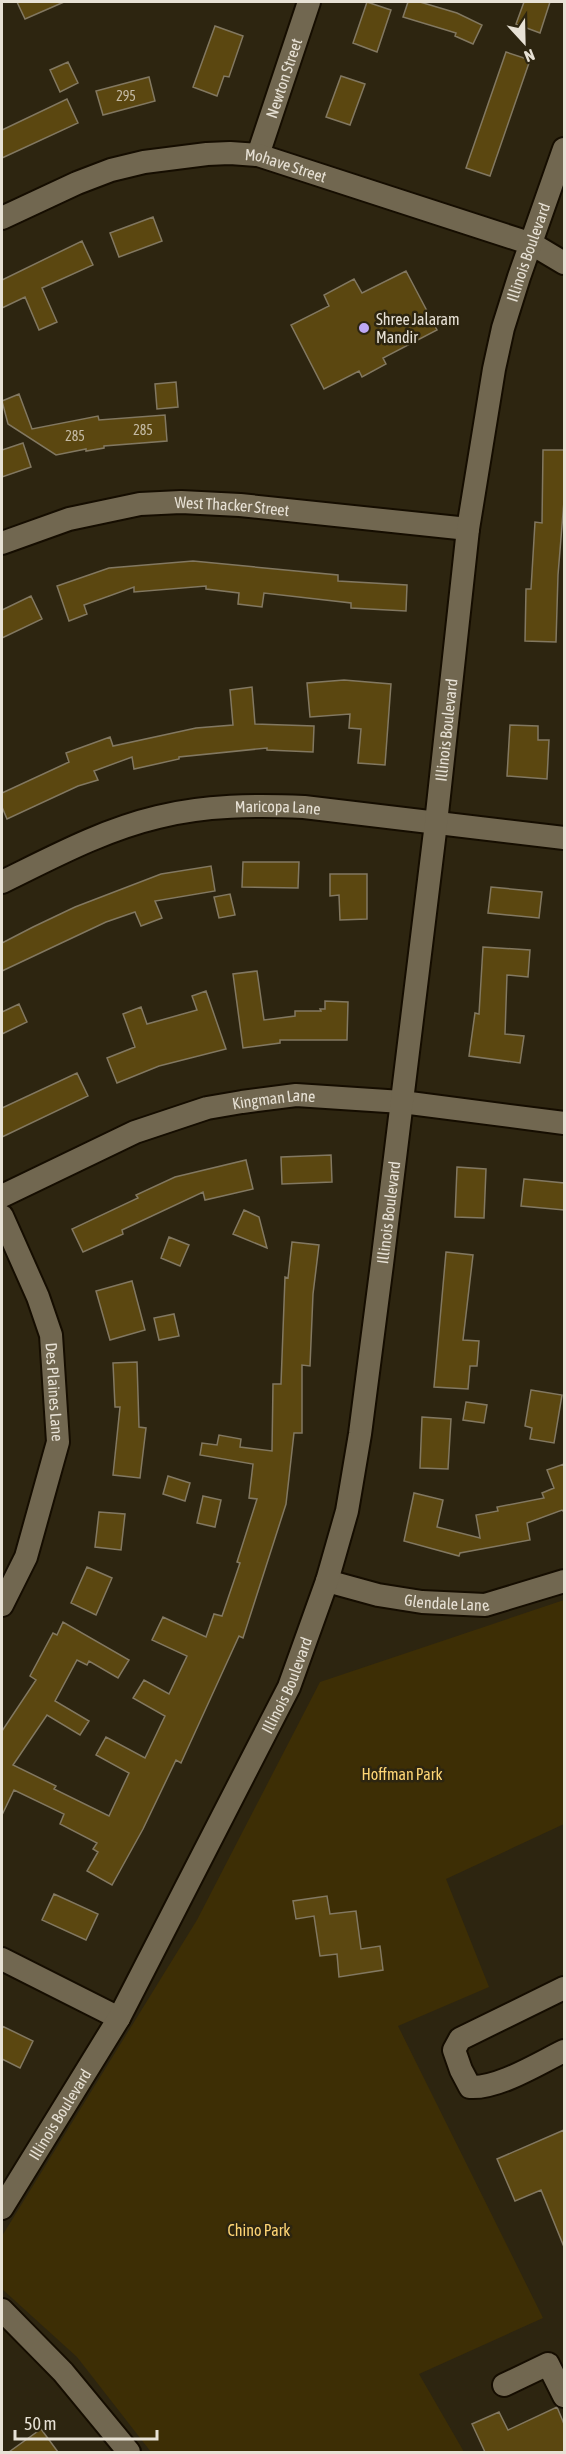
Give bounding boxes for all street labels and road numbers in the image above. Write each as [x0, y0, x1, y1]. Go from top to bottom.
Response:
street label: Newton Street [262, 35, 305, 120]
street label: Mohave Street [244, 145, 329, 186]
street label: Illinois Boulevard [503, 200, 553, 304]
street label: West Thacker Street [174, 493, 291, 519]
street label: Illinois Boulevard [432, 678, 461, 782]
street label: Maricopa Lane [234, 797, 322, 818]
street label: Kingman Lane [231, 1086, 316, 1113]
street label: Illinois Boulevard [373, 1160, 404, 1265]
street label: Des Plaines Lane [43, 1342, 67, 1442]
street label: Glendale Lane [403, 1590, 491, 1615]
street label: Illinois Boulevard [258, 1635, 315, 1736]
street label: Illinois Boulevard [25, 2066, 94, 2163]

